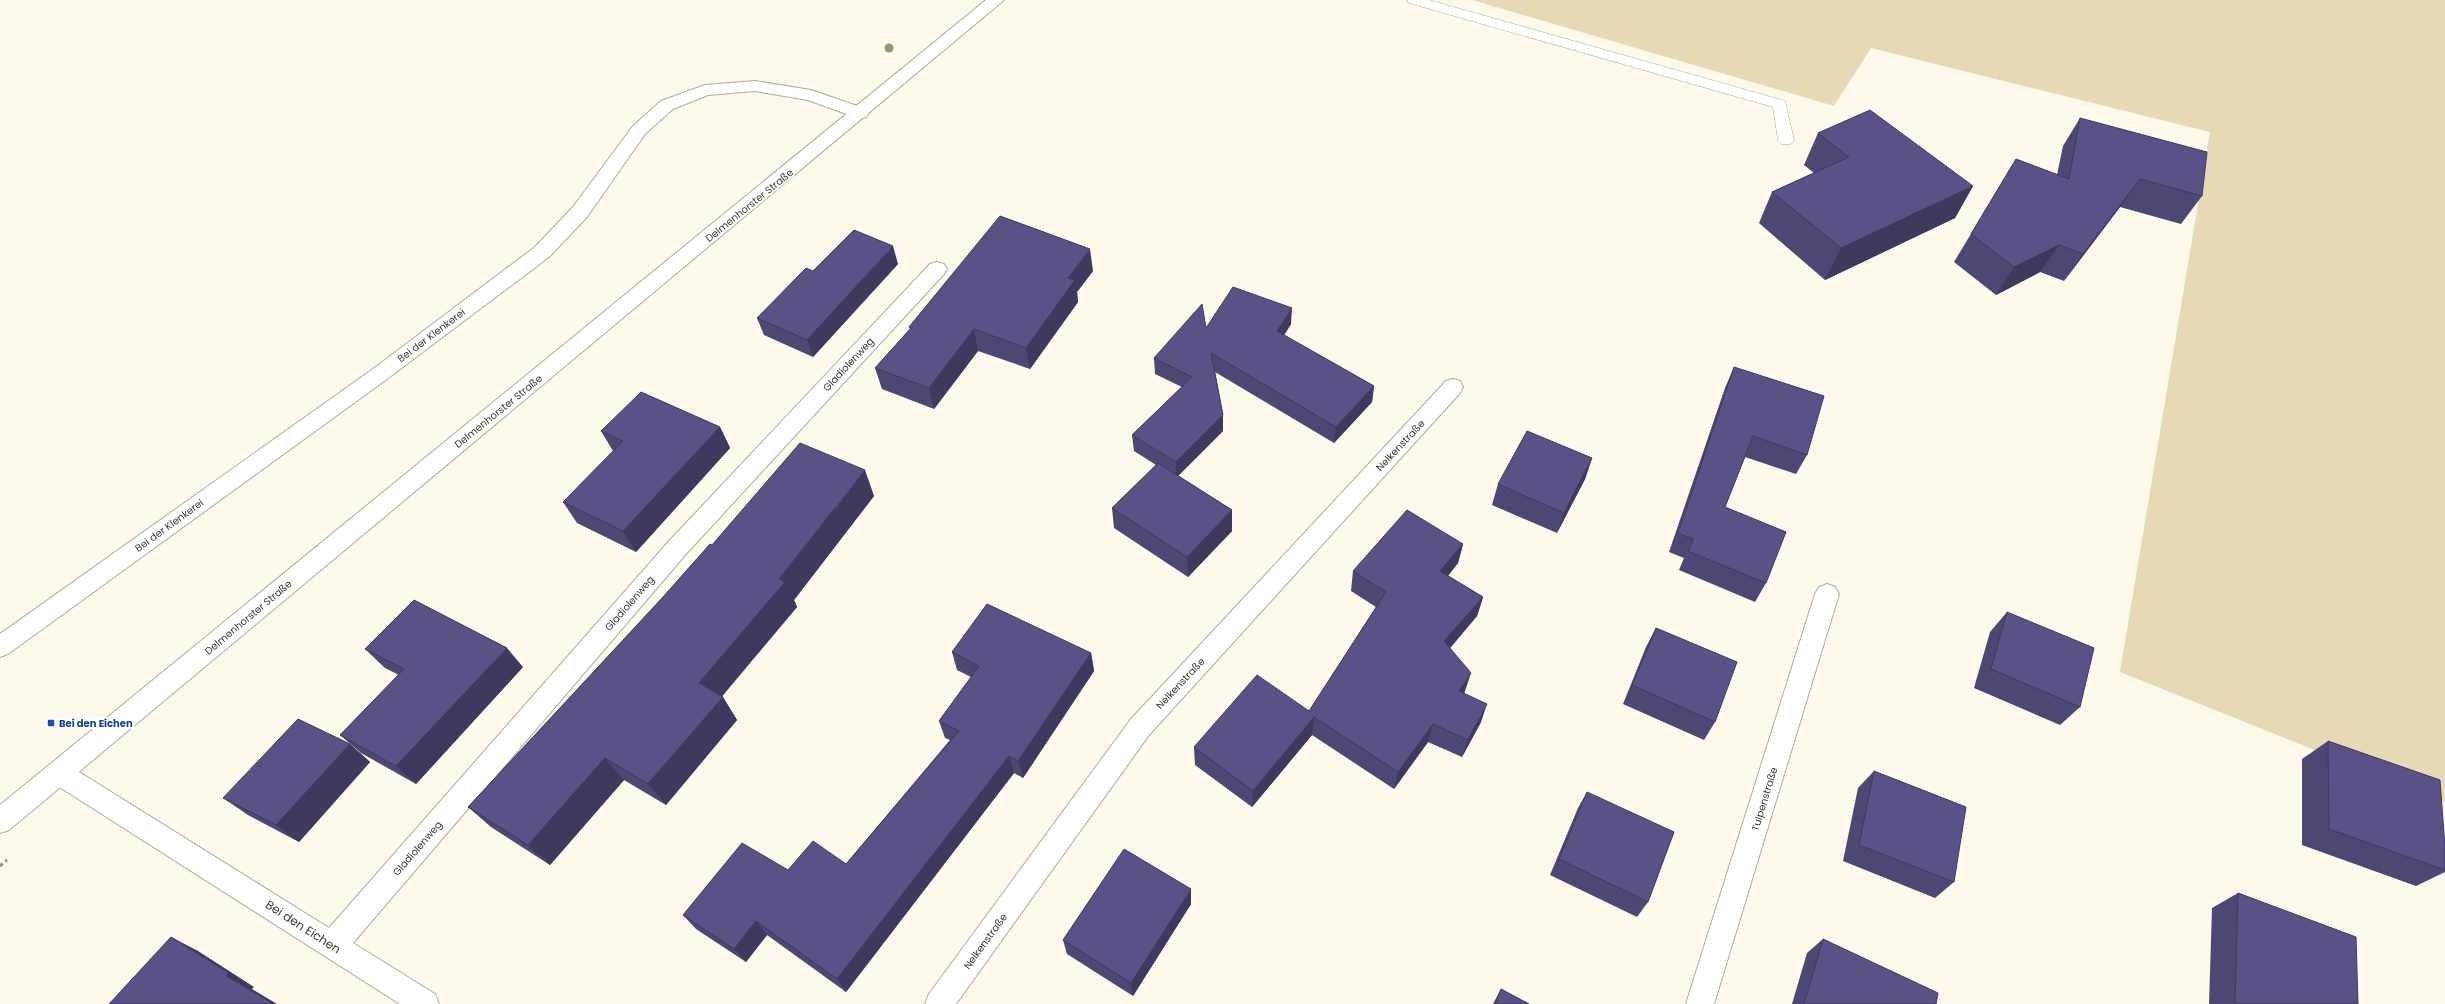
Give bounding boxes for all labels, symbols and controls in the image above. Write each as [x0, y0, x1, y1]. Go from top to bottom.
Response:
street label: Delmenhorster Straße [702, 165, 797, 246]
street label: Bei der Klenkerei [394, 305, 468, 366]
street label: Gladiolenweg [819, 334, 877, 395]
street label: Delmenhorster Straße [451, 371, 546, 452]
street label: Nelkenstraße [1372, 416, 1428, 475]
street label: Bei der Klenkerei [132, 495, 207, 555]
street label: Gladiolenweg [601, 572, 658, 634]
street label: Delmenhorster Straße [202, 576, 295, 658]
street label: Nelkenstraße [1152, 654, 1208, 713]
place label: Bei den Eichen [59, 716, 133, 731]
marker: Bei den Eichen [46, 718, 56, 728]
street label: Tulpenstraße [1748, 765, 1781, 833]
street label: Gladiolenweg [389, 817, 446, 879]
street label: Bei den Eichen [262, 896, 344, 957]
street label: Nelkenstraße [960, 910, 1011, 972]

